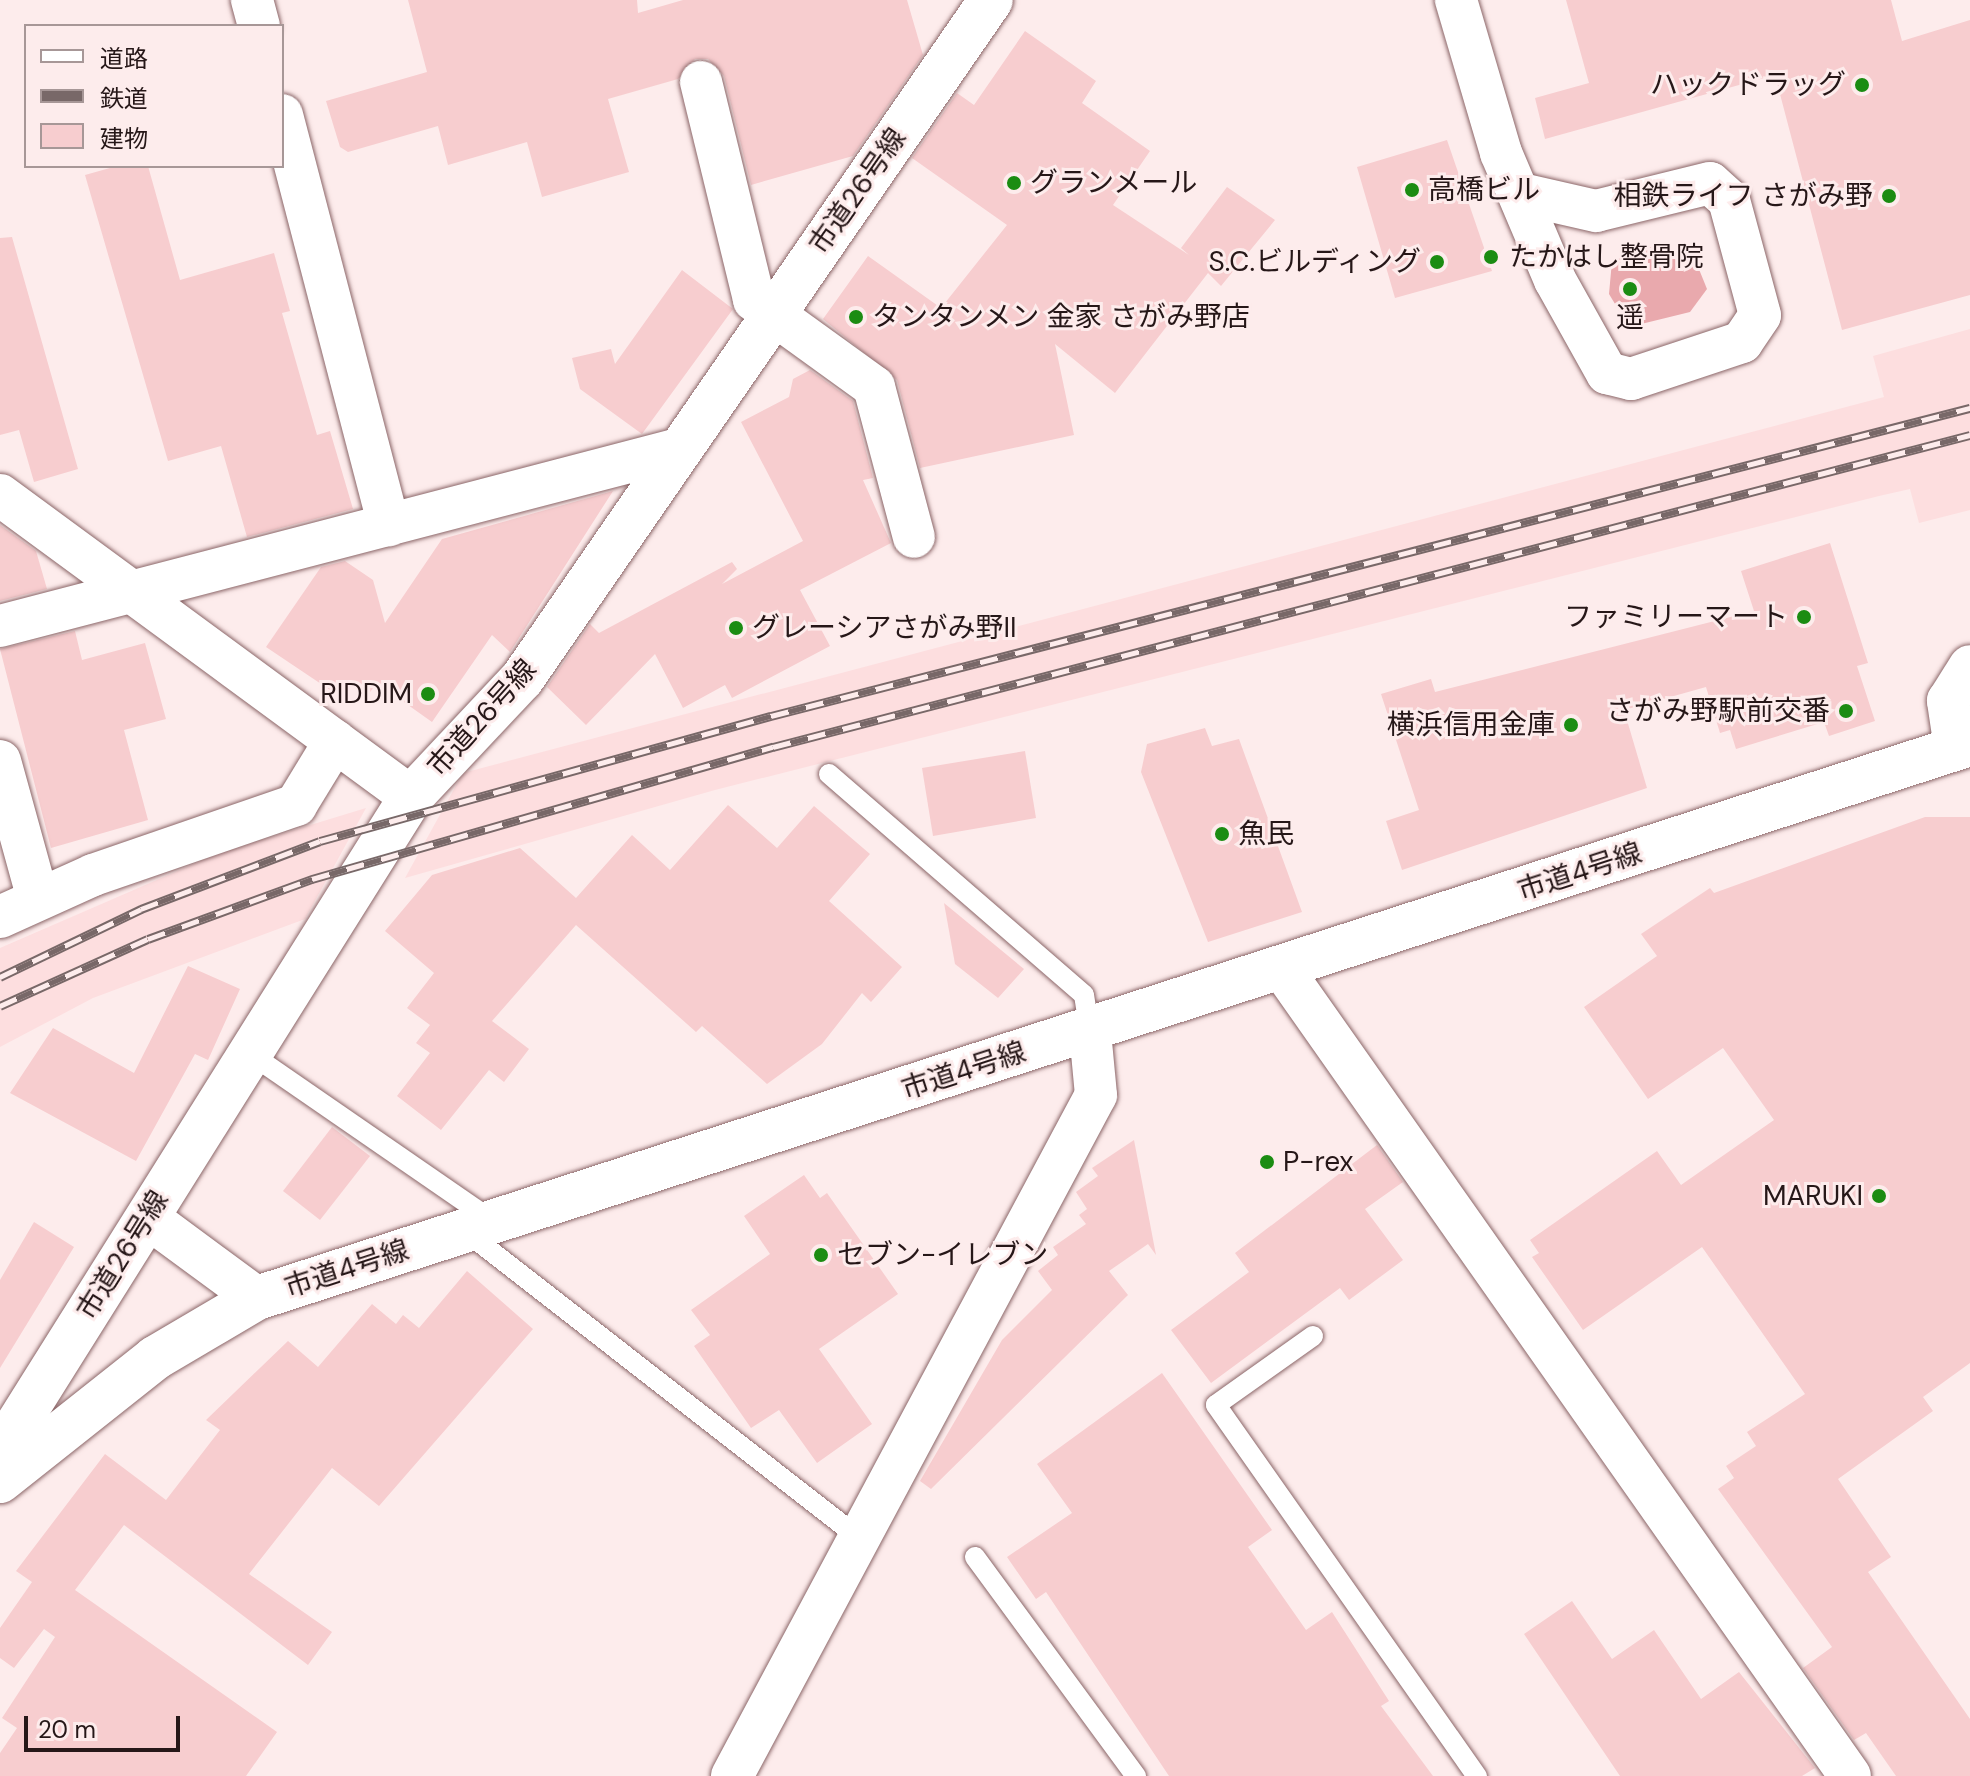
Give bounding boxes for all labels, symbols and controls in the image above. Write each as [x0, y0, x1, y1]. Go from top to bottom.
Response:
legend [24, 24, 284, 168]
text: 道路 [100, 43, 148, 74]
place label: ハックドラッグ [1650, 68, 1846, 102]
marker: ハックドラッグ [1853, 76, 1871, 94]
text: 鉄道 [100, 83, 148, 114]
street label: 市道26号線 [802, 122, 914, 260]
text: 建物 [100, 123, 148, 154]
place label: グランメール [1030, 166, 1198, 200]
place label: 高橋ビル [1428, 173, 1540, 207]
marker: グランメール [1005, 174, 1023, 192]
place label: 相鉄ライフ さがみ野 [1614, 179, 1873, 213]
marker: 高橋ビル [1403, 181, 1421, 199]
marker: 相鉄ライフ さがみ野 [1880, 187, 1898, 205]
place label: たかはし整骨院 [1509, 240, 1705, 274]
place label: S.C.ビルディング [1206, 245, 1421, 279]
marker: たかはし整骨院 [1480, 246, 1502, 268]
marker: S.C.ビルディング [1428, 253, 1446, 271]
marker: 遥 [1621, 280, 1639, 298]
place label: タンタンメン 金家 さがみ野店 [872, 300, 1251, 334]
place label: 遥 [1616, 301, 1644, 335]
marker: タンタンメン 金家 さがみ野店 [847, 308, 865, 326]
place label: ファミリーマート [1564, 600, 1788, 634]
marker: ファミリーマート [1795, 608, 1813, 626]
place label: グレーシアさがみ野II [752, 611, 1017, 645]
marker: グレーシアさがみ野II [727, 619, 745, 637]
street label: 市道26号線 [421, 653, 543, 783]
place label: RIDDIM [320, 677, 412, 711]
marker: RIDDIM [419, 685, 437, 703]
place label: さがみ野駅前交番 [1606, 694, 1830, 728]
marker: さがみ野駅前交番 [1837, 702, 1855, 720]
place label: 横浜信用金庫 [1387, 708, 1555, 742]
marker: 横浜信用金庫 [1562, 716, 1580, 734]
place label: 魚民 [1238, 817, 1294, 851]
marker: 魚民 [1213, 825, 1231, 843]
street label: 市道4号線 [1513, 836, 1647, 908]
street label: 市道4号線 [897, 1035, 1031, 1107]
place label: P-rex [1283, 1145, 1353, 1179]
marker: P-rex [1258, 1153, 1276, 1171]
place label: MARUKI [1763, 1179, 1863, 1213]
street label: 市道26号線 [70, 1184, 176, 1326]
marker: MARUKI [1870, 1187, 1888, 1205]
street label: 市道4号線 [280, 1233, 414, 1305]
place label: セブン-イレブン [837, 1238, 1048, 1272]
marker: セブン-イレブン [812, 1246, 830, 1264]
scale bar [28, 1700, 184, 1750]
text: 20 m [38, 1714, 96, 1745]

